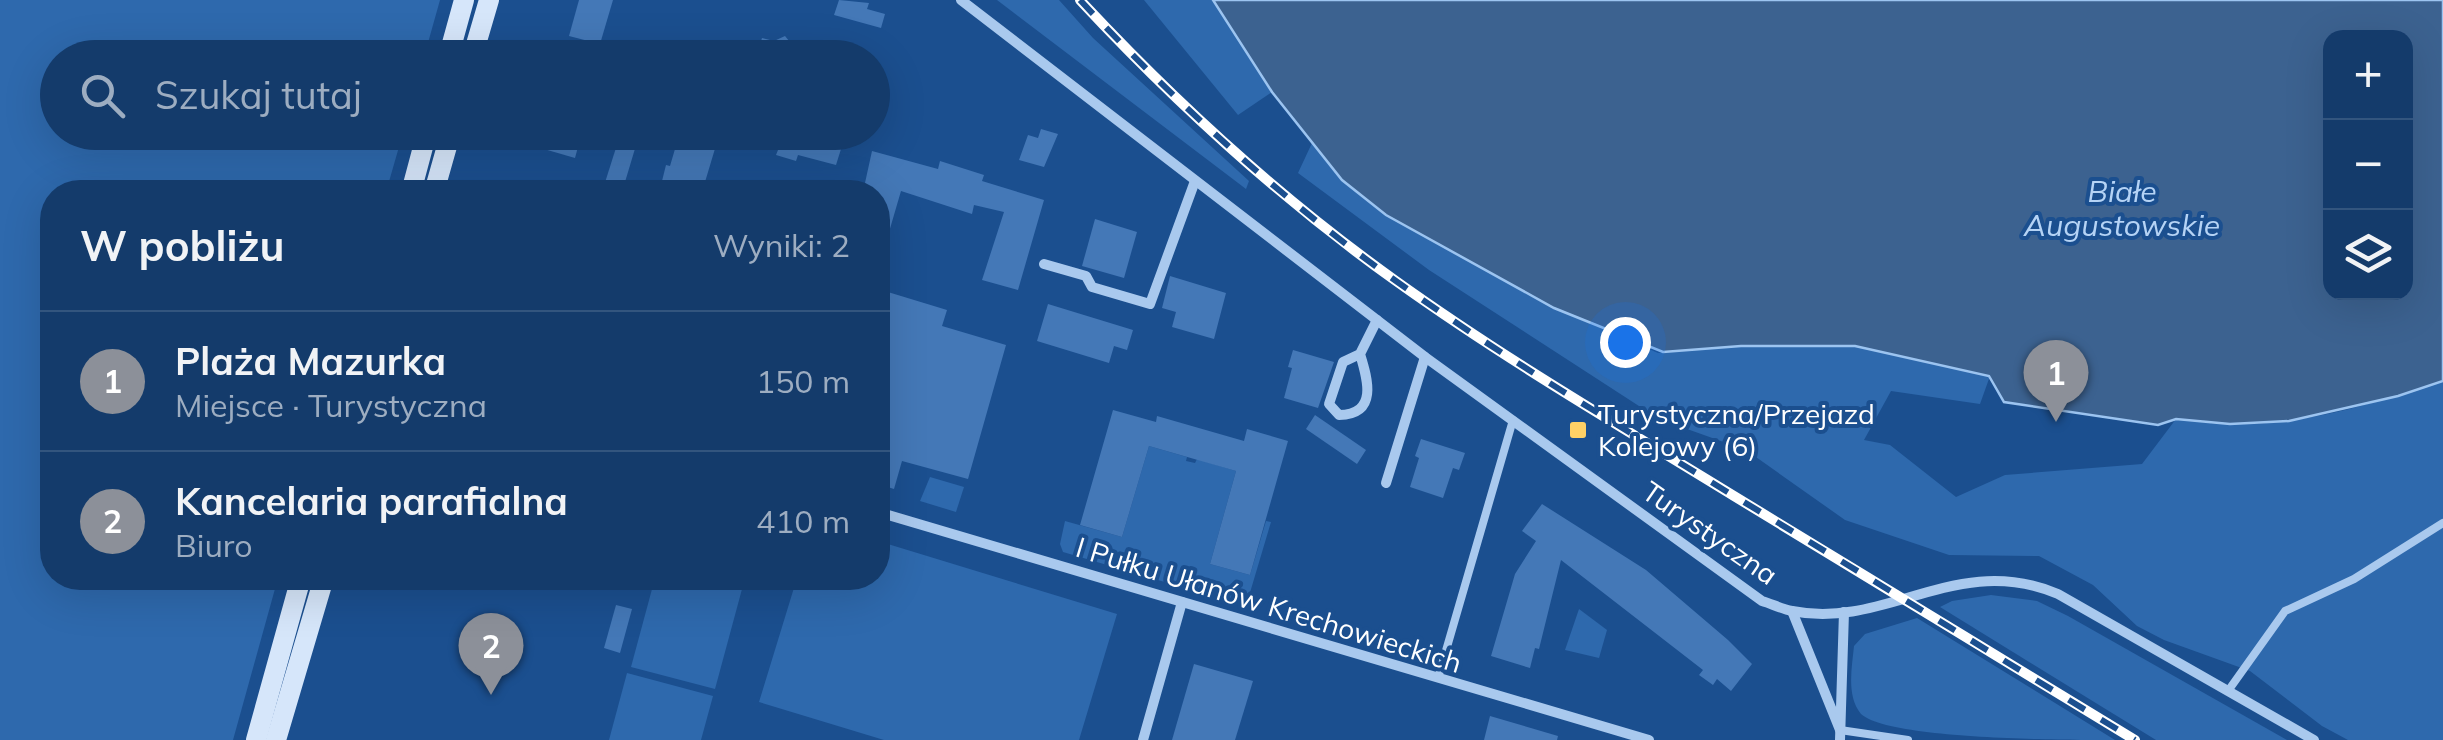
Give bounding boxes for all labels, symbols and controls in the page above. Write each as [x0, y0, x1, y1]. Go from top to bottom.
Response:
map controls [2323, 30, 2413, 300]
button: + [2323, 30, 2413, 120]
search box [40, 40, 890, 150]
icon: search [75, 68, 130, 123]
text: Szukaj tutaj [155, 71, 362, 119]
button: − [2323, 120, 2413, 210]
water label: Białe Augustowskie [2023, 172, 2220, 244]
button: layers [2323, 210, 2413, 300]
text: W pobliżu [80, 219, 285, 272]
text: Wyniki: 2 [713, 225, 850, 265]
your location [1600, 317, 1651, 368]
text: Plaża Mazurka [175, 337, 446, 385]
pin: 1 [2024, 340, 2088, 422]
text: 1 [103, 361, 122, 401]
text: 150 m [756, 361, 850, 401]
text: Miejsce · Turystyczna [175, 385, 487, 425]
place label: Turystyczna/Przejazd Kolejowy (6) [1598, 396, 1875, 463]
marker: Turystyczna/Przejazd Kolejowy (6) [1567, 419, 1589, 441]
street label: Turystyczna [1636, 473, 1784, 592]
text: Kancelaria parafialna [175, 477, 568, 525]
text: 2 [103, 501, 122, 541]
text: 410 m [756, 501, 850, 541]
text: Biuro [175, 525, 253, 565]
street label: I Pułku Ułanów Krechowieckich [1072, 529, 1466, 680]
pin: 2 [458, 612, 524, 695]

